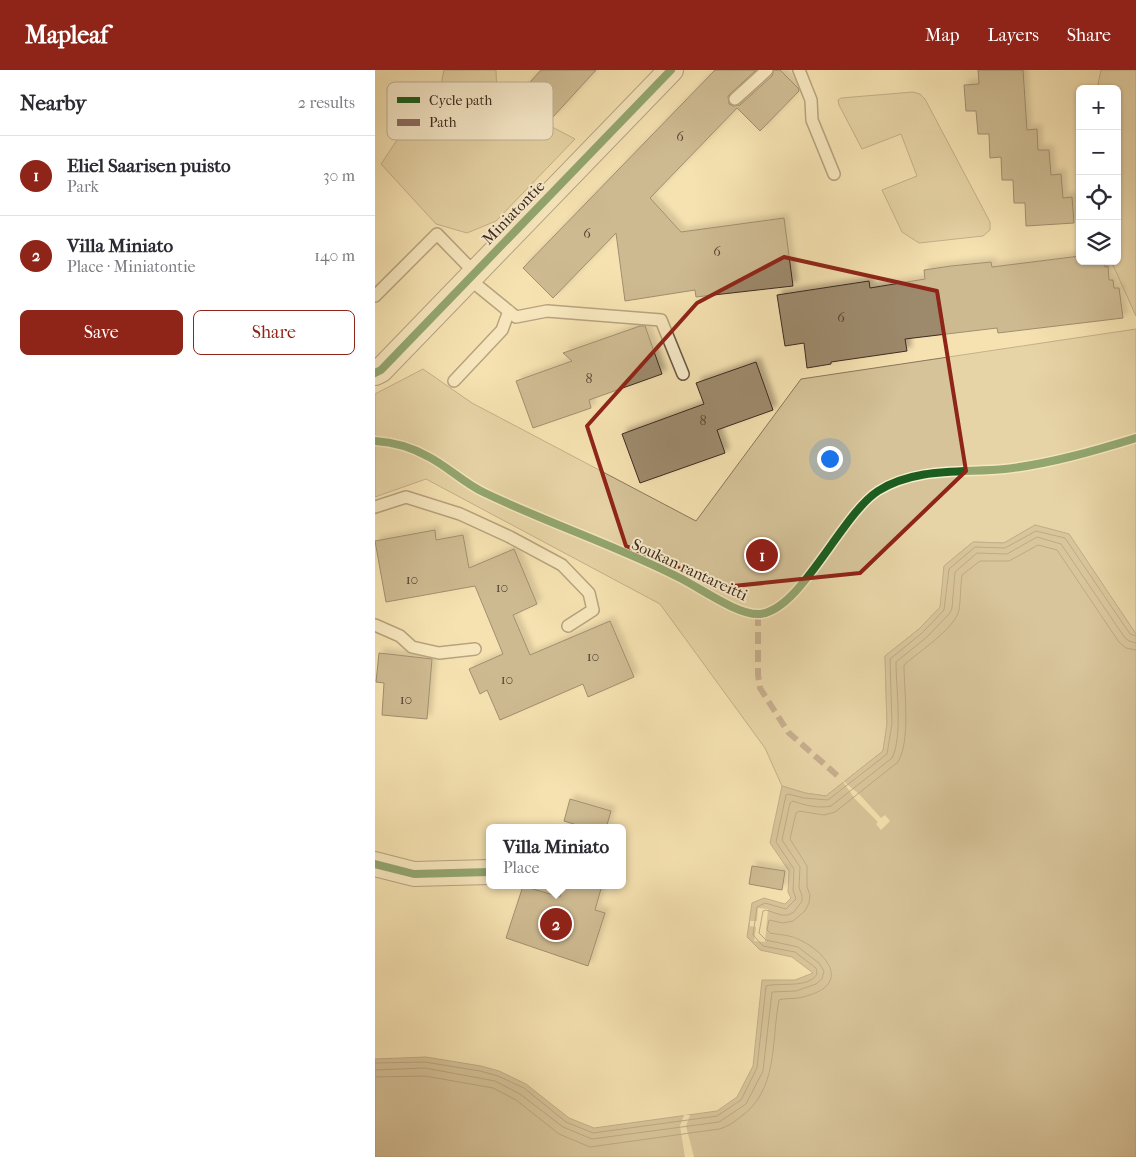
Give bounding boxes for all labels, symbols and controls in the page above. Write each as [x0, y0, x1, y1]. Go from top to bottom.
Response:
text: Mapleaf [25, 21, 108, 49]
text: Map [925, 25, 959, 46]
text: Layers [987, 25, 1039, 46]
text: Share [1067, 25, 1111, 46]
legend [387, 82, 553, 140]
map controls [1076, 85, 1121, 265]
button: + [1076, 85, 1121, 130]
text: Nearby [20, 91, 86, 115]
text: Cycle path [429, 92, 493, 109]
text: 2 results [298, 93, 355, 112]
text: Path [429, 114, 457, 131]
house number: 6 [676, 128, 684, 145]
button: − [1076, 130, 1121, 175]
text: Eliel Saarisen puisto [67, 155, 231, 177]
text: 1 [33, 166, 39, 185]
text: 30 m [323, 166, 355, 185]
button: locate [1076, 175, 1121, 220]
street label: Miniatontie [478, 176, 549, 248]
text: Park [67, 177, 99, 196]
button: layers [1076, 220, 1121, 265]
house number: 6 [583, 225, 591, 242]
text: Villa Miniato [67, 235, 173, 257]
house number: 6 [713, 243, 721, 260]
text: 2 [32, 246, 40, 265]
text: 140 m [314, 246, 355, 265]
text: Place · Miniatontie [67, 257, 195, 276]
house number: 6 [837, 309, 845, 326]
button: Save [20, 310, 183, 355]
button: Share [193, 310, 355, 355]
house number: 8 [585, 370, 593, 387]
house number: 8 [699, 412, 707, 429]
your location [817, 446, 843, 472]
street label: Soukan rantareitti [629, 534, 751, 605]
pin: 1 [746, 536, 778, 574]
house number: 10 [406, 571, 418, 588]
house number: 10 [496, 579, 508, 596]
house number: 10 [587, 648, 599, 665]
house number: 10 [501, 671, 513, 688]
house number: 10 [400, 691, 412, 708]
popup [486, 824, 626, 889]
text: Villa Miniato [503, 836, 609, 858]
text: Place [503, 858, 539, 877]
pin: 2 [540, 905, 572, 943]

